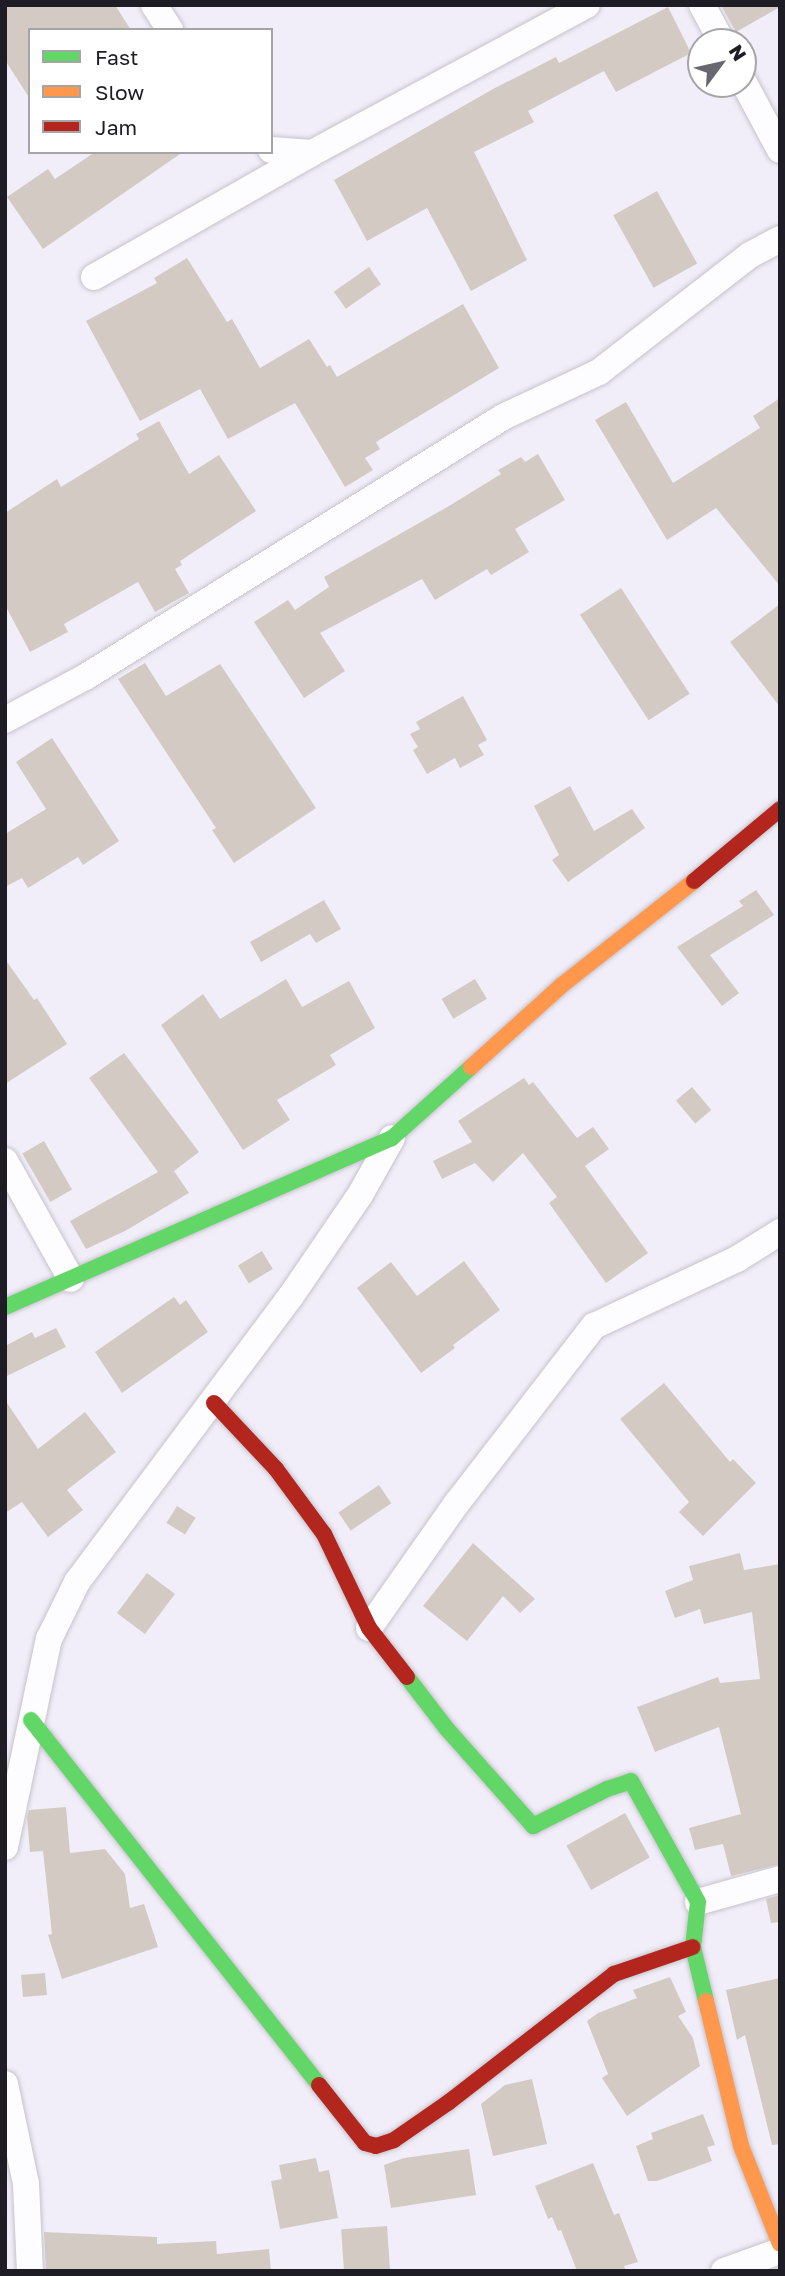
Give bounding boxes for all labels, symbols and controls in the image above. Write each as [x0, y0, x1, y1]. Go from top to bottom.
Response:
legend [28, 28, 273, 154]
north arrow [687, 28, 757, 98]
text: N [725, 40, 752, 65]
text: Fast [95, 44, 138, 70]
text: Slow [95, 79, 144, 105]
text: Jam [95, 114, 137, 140]

